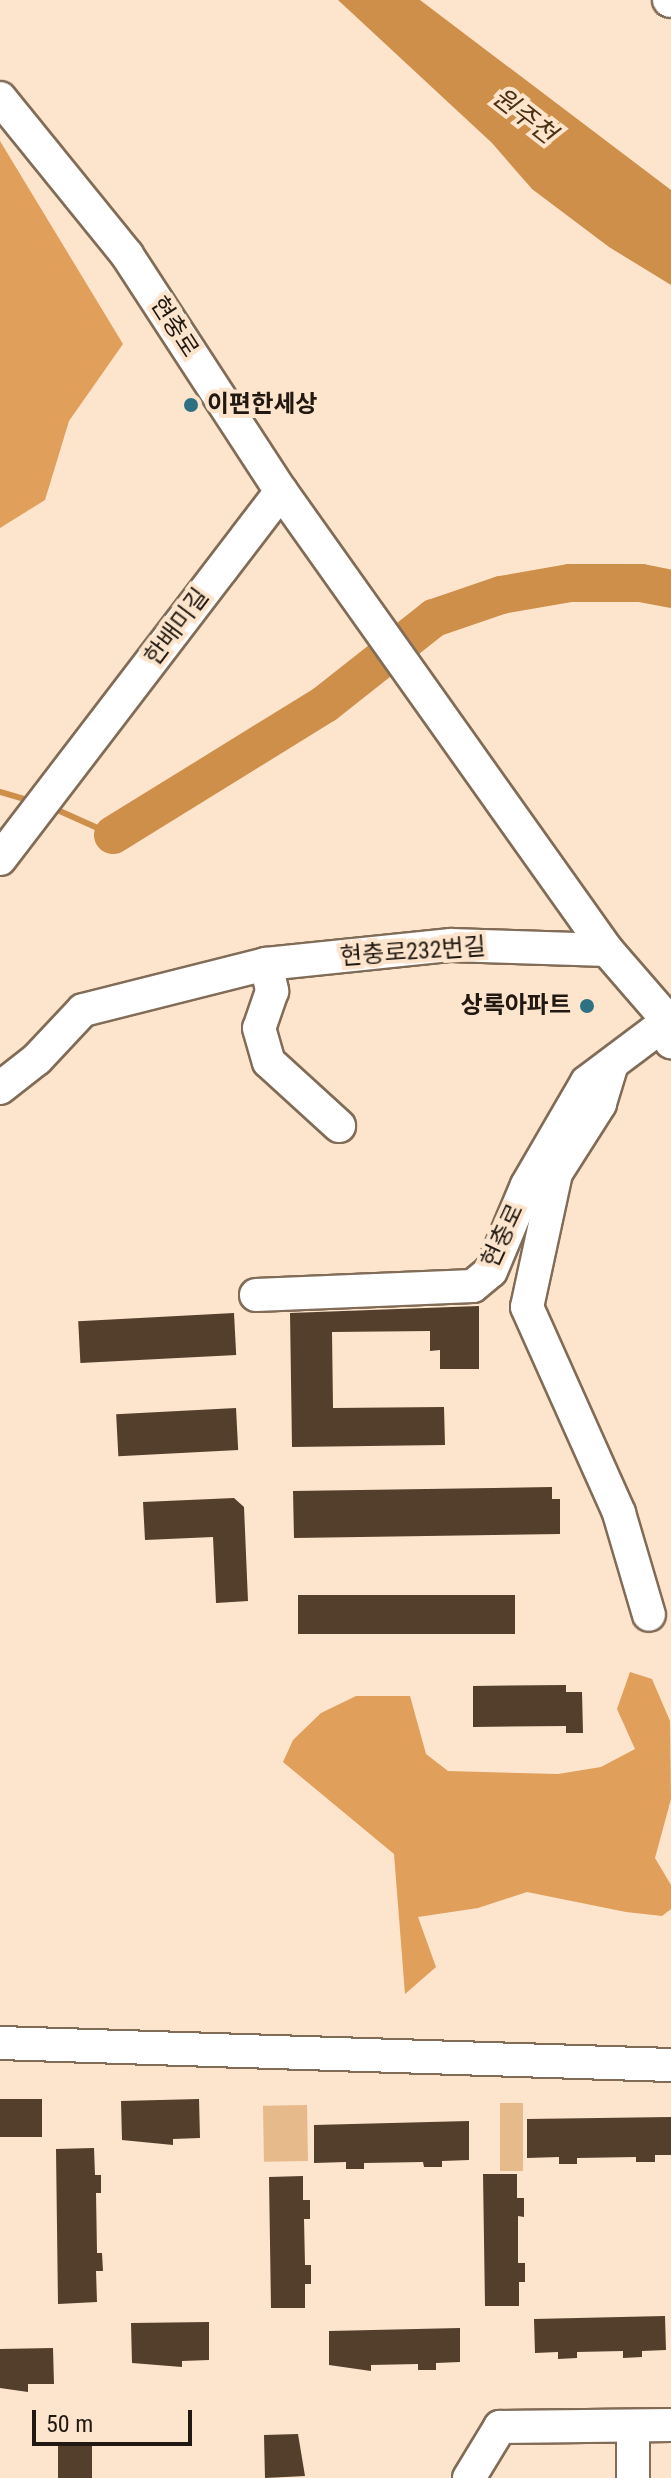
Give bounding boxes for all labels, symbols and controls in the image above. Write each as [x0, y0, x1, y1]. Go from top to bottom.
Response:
water label: 원주천 [486, 82, 562, 150]
street label: 현충로 [144, 291, 204, 363]
place label: 이편한세상 [207, 391, 317, 419]
marker: 이편한세상 [182, 396, 200, 414]
street label: 한배미길 [139, 583, 215, 671]
street label: 현충로232번길 [339, 933, 487, 971]
place label: 상록아파트 [461, 992, 571, 1020]
marker: 상록아파트 [578, 997, 596, 1015]
street label: 현충로 [476, 1200, 530, 1272]
scale bar [36, 2394, 196, 2444]
text: 50 m [46, 2410, 93, 2438]

